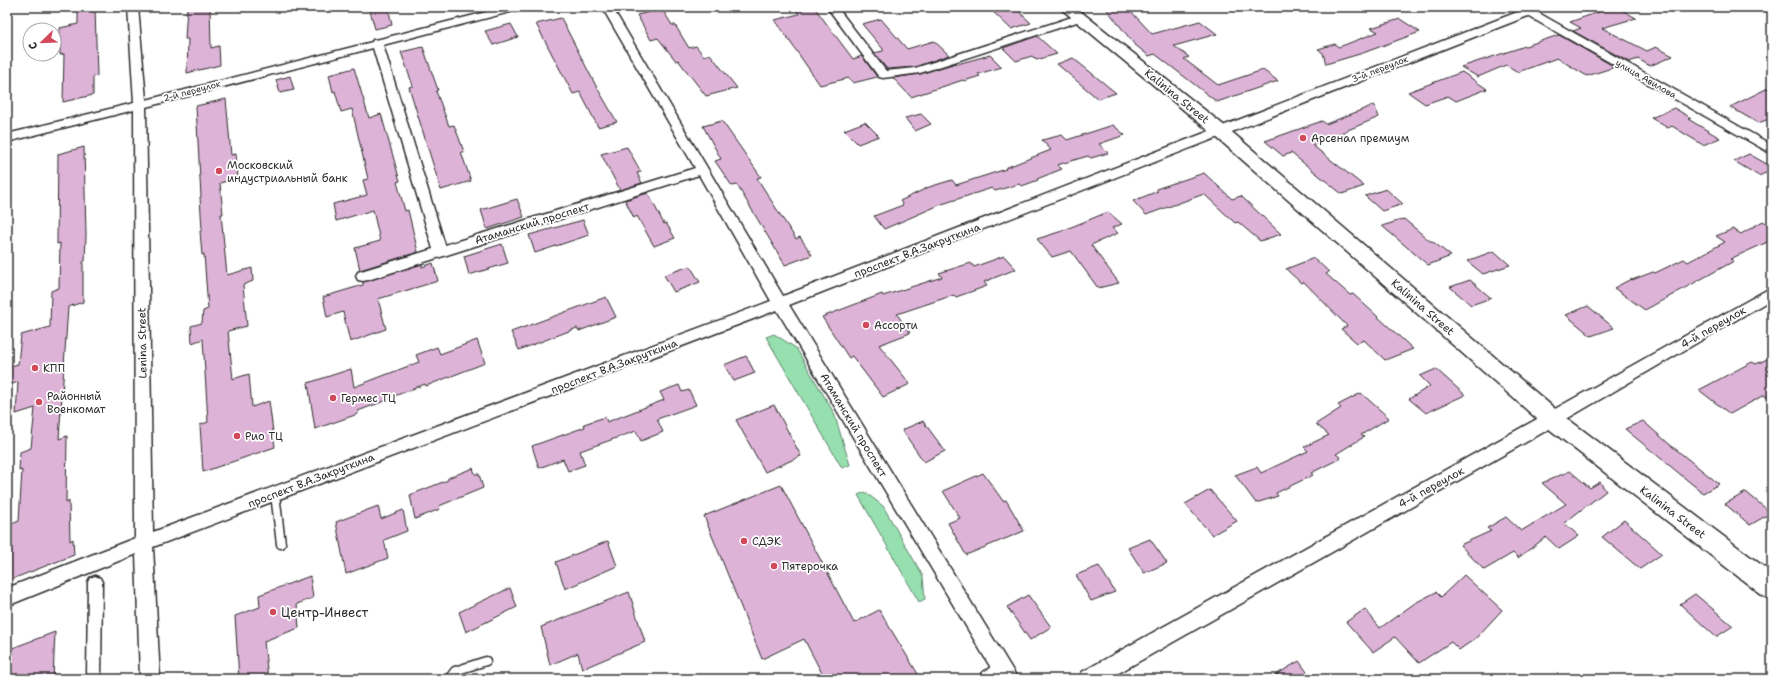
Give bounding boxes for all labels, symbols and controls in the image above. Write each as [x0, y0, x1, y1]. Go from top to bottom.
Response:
north arrow [22, 22, 62, 62]
text: С [25, 39, 41, 52]
street label: 3-й переулок [1350, 53, 1410, 85]
street label: улица Авилова [1613, 57, 1679, 101]
street label: Kalinina Street [1141, 66, 1212, 127]
street label: 2-й переулок [162, 78, 222, 104]
place label: Арсенал премиум [1311, 131, 1410, 146]
marker: Арсенал премиум [1298, 133, 1308, 143]
place label: Московский индустриальный банк [227, 158, 348, 186]
marker: Московский индустриальный банк [214, 166, 224, 176]
street label: Атаманский проспект [473, 199, 592, 248]
street label: проспект В.А.Закруткина [852, 219, 983, 282]
street label: Kalinina Street [1388, 276, 1458, 339]
street label: 4-й переулок [1678, 303, 1749, 352]
street label: Lenina Street [134, 307, 151, 379]
place label: Ассорти [874, 318, 918, 333]
marker: Ассорти [861, 320, 871, 330]
street label: проспект В.А.Закруткина [549, 335, 680, 398]
place label: КПП [43, 361, 65, 376]
marker: КПП [30, 363, 40, 373]
street label: Атаманский проспект [816, 370, 891, 480]
place label: Районный Военкомат [47, 389, 106, 417]
place label: Гермес ТЦ [341, 391, 396, 406]
marker: Гермес ТЦ [328, 393, 338, 403]
marker: Районный Военкомат [34, 397, 44, 407]
place label: Рио ТЦ [245, 429, 283, 444]
marker: Рио ТЦ [232, 431, 242, 441]
street label: проспект В.А.Закруткина [246, 449, 377, 512]
street label: 4-й переулок [1396, 463, 1467, 512]
street label: Kalinina Street [1637, 483, 1709, 542]
place label: СДЭК [752, 534, 781, 549]
marker: СДЭК [739, 536, 749, 546]
place label: Пятeрочка [782, 559, 838, 574]
marker: Пятeрочка [769, 561, 779, 571]
place label: Центр-Инвест [281, 604, 369, 621]
marker: Центр-Инвест [268, 607, 278, 617]

